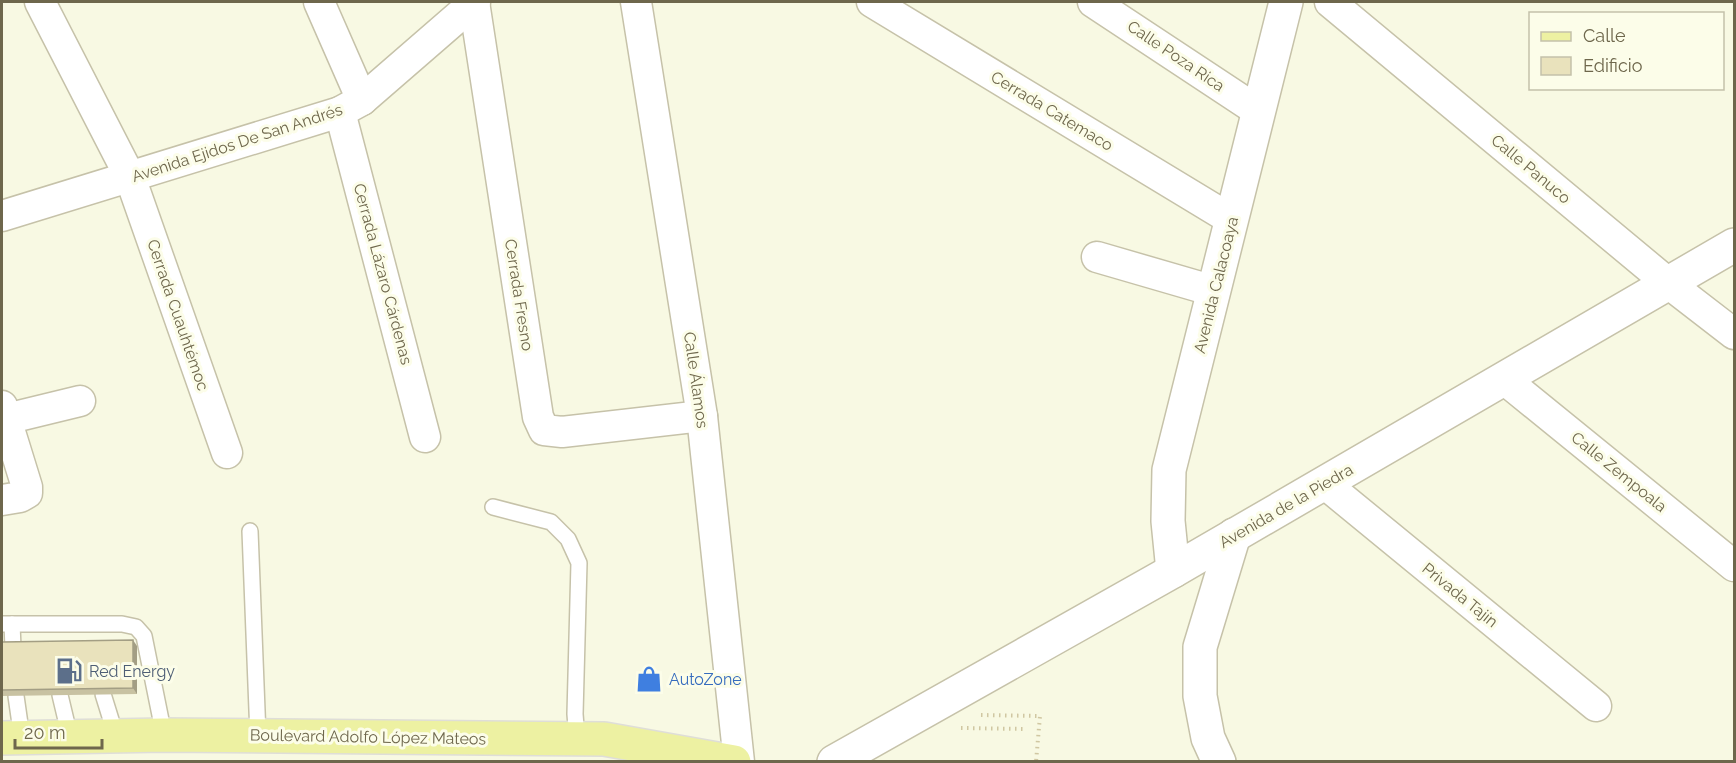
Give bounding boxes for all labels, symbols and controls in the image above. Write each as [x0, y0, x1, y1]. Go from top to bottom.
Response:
legend [1529, 12, 1724, 90]
street label: Calle Poza Rica [1124, 17, 1228, 95]
text: Calle [1583, 25, 1626, 46]
text: Edificio [1583, 55, 1643, 76]
street label: Cerrada Catemaco [988, 67, 1116, 155]
street label: Avenida Ejidos De San Andrés [129, 100, 345, 186]
street label: Calle Panuco [1488, 130, 1574, 208]
street label: Cerrada Lázaro Cárdenas [350, 181, 416, 367]
street label: Avenida Calacoaya [1190, 215, 1242, 355]
street label: Cerrada Cuauhtémoc [143, 237, 213, 393]
street label: Cerrada Fresno [501, 238, 537, 352]
street label: Calle Álamos [680, 330, 713, 430]
street label: Calle Zempoala [1568, 428, 1670, 516]
street label: Avenida de la Piedra [1216, 460, 1356, 552]
street label: Privada Tajín [1418, 559, 1502, 631]
fuel station icon: Red Energy [54, 656, 84, 686]
place label: Red Energy [89, 662, 175, 681]
shop icon: AutoZone [634, 664, 664, 694]
place label: AutoZone [669, 670, 742, 689]
scale bar [15, 712, 102, 750]
text: 20 m [24, 722, 66, 743]
street label: Boulevard Adolfo López Mateos [250, 725, 487, 749]

